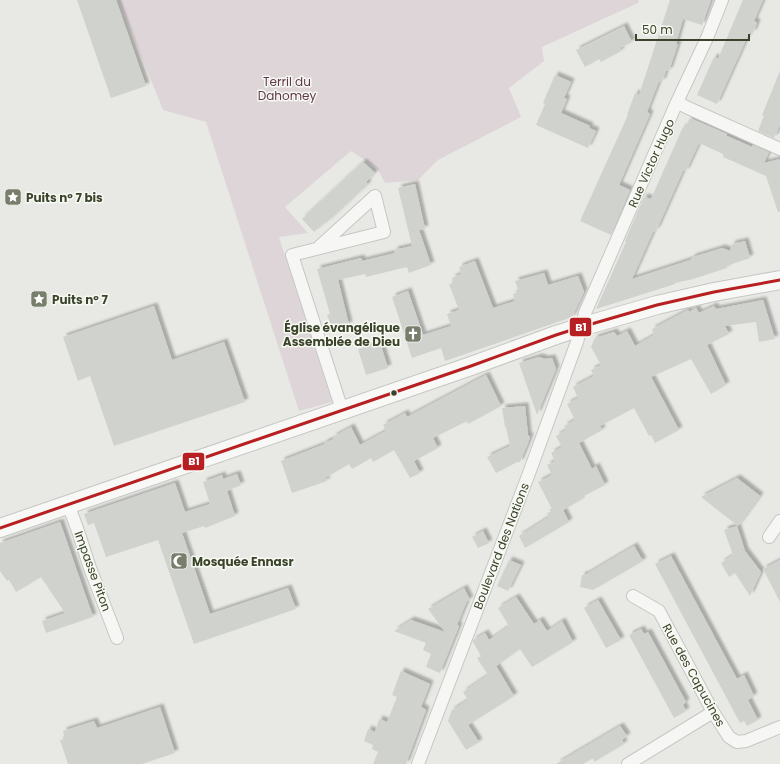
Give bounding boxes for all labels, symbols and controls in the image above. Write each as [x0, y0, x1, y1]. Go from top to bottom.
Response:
scale bar [636, 16, 749, 42]
text: 50 m [642, 21, 673, 38]
park label: Terril du Dahomey [258, 73, 316, 104]
street label: Rue Victor Hugo [624, 116, 678, 210]
place icon: Puits n° 7 bis [3, 187, 23, 207]
place label: Puits n° 7 bis [26, 189, 103, 206]
place icon: Puits n° 7 [29, 289, 49, 309]
place label: Puits n° 7 [52, 291, 108, 308]
line badge: B1 [569, 317, 592, 337]
place label: Église évangélique Assemblée de Dieu [283, 319, 401, 350]
text: B1 [575, 319, 587, 335]
church icon: Église évangélique Assemblée de Dieu [403, 324, 423, 344]
unlabelled marker [389, 388, 399, 398]
line badge: B1 [182, 452, 205, 471]
text: B1 [188, 453, 200, 469]
street label: Boulevard des Nations [469, 480, 533, 612]
street label: Impasse Piton [71, 528, 115, 614]
mosque icon: Mosquée Ennasr [169, 551, 189, 571]
place label: Mosquée Ennasr [192, 553, 294, 570]
street label: Rue des Capucines [659, 620, 729, 730]

